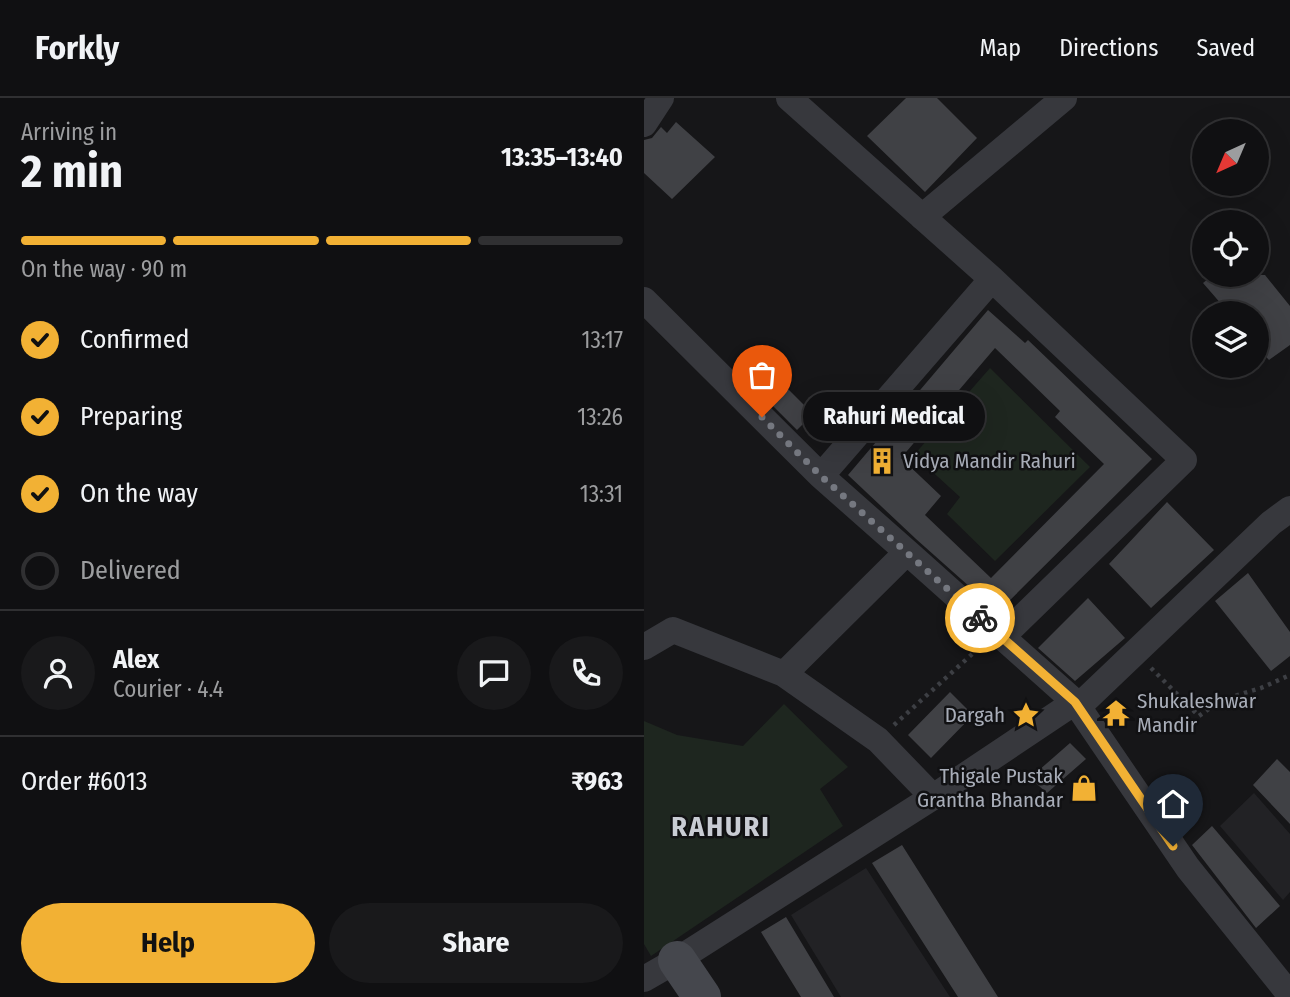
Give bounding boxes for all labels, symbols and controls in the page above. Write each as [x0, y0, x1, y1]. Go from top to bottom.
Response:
text: Forkly [35, 28, 119, 68]
text: Map [980, 34, 1021, 62]
text: Directions [1059, 34, 1158, 62]
text: Saved [1196, 34, 1255, 62]
text: Arriving in [21, 118, 117, 146]
north arrow [1192, 119, 1269, 196]
map controls [1192, 119, 1269, 378]
text: 13:35–13:40 [501, 142, 623, 173]
text: 2 min [21, 144, 123, 199]
button: locate [1192, 210, 1269, 287]
text: On the way · 90 m [21, 255, 187, 283]
button: layers [1192, 301, 1269, 378]
icon: check [21, 321, 59, 359]
text: Confirmed [80, 324, 190, 355]
text: 13:17 [581, 326, 623, 354]
pin [732, 345, 792, 417]
icon: bag [743, 356, 781, 394]
callout: Rahuri Medical [804, 392, 986, 442]
icon: check [21, 398, 59, 436]
text: Preparing [80, 401, 182, 432]
text: Rahuri Medical [823, 402, 965, 430]
text: 13:26 [577, 403, 623, 431]
building icon: Vidya Mandir Rahuri [867, 446, 897, 476]
place label: Vidya Mandir Rahuri [903, 448, 1076, 474]
icon: check [21, 475, 59, 513]
text: On the way [80, 478, 198, 509]
text: 13:31 [580, 480, 623, 508]
text: Delivered [80, 555, 181, 586]
courier [945, 583, 1015, 653]
icon: bike [961, 599, 999, 637]
button: person [21, 636, 95, 710]
button: chat [457, 636, 531, 710]
button: phone [549, 636, 623, 710]
text: Alex [113, 644, 159, 675]
text: Courier · 4.4 [113, 675, 224, 703]
place label: Shukaleshwar Mandir [1137, 688, 1257, 738]
temple icon: Shukaleshwar Mandir [1101, 698, 1131, 728]
place icon: Dargah [1011, 700, 1041, 730]
place label: Dargah [945, 702, 1005, 728]
place label: Thigale Pustak Grantha Bhandar [917, 763, 1064, 813]
text: Order #6013 [21, 766, 148, 797]
text: ₹963 [571, 766, 623, 797]
shop icon: Thigale Pustak Grantha Bhandar [1069, 773, 1099, 803]
pin [1143, 774, 1203, 846]
icon: home [1154, 785, 1192, 823]
district label: RAHURI [671, 810, 771, 843]
button: Help [21, 903, 315, 983]
button: Share [329, 903, 623, 983]

